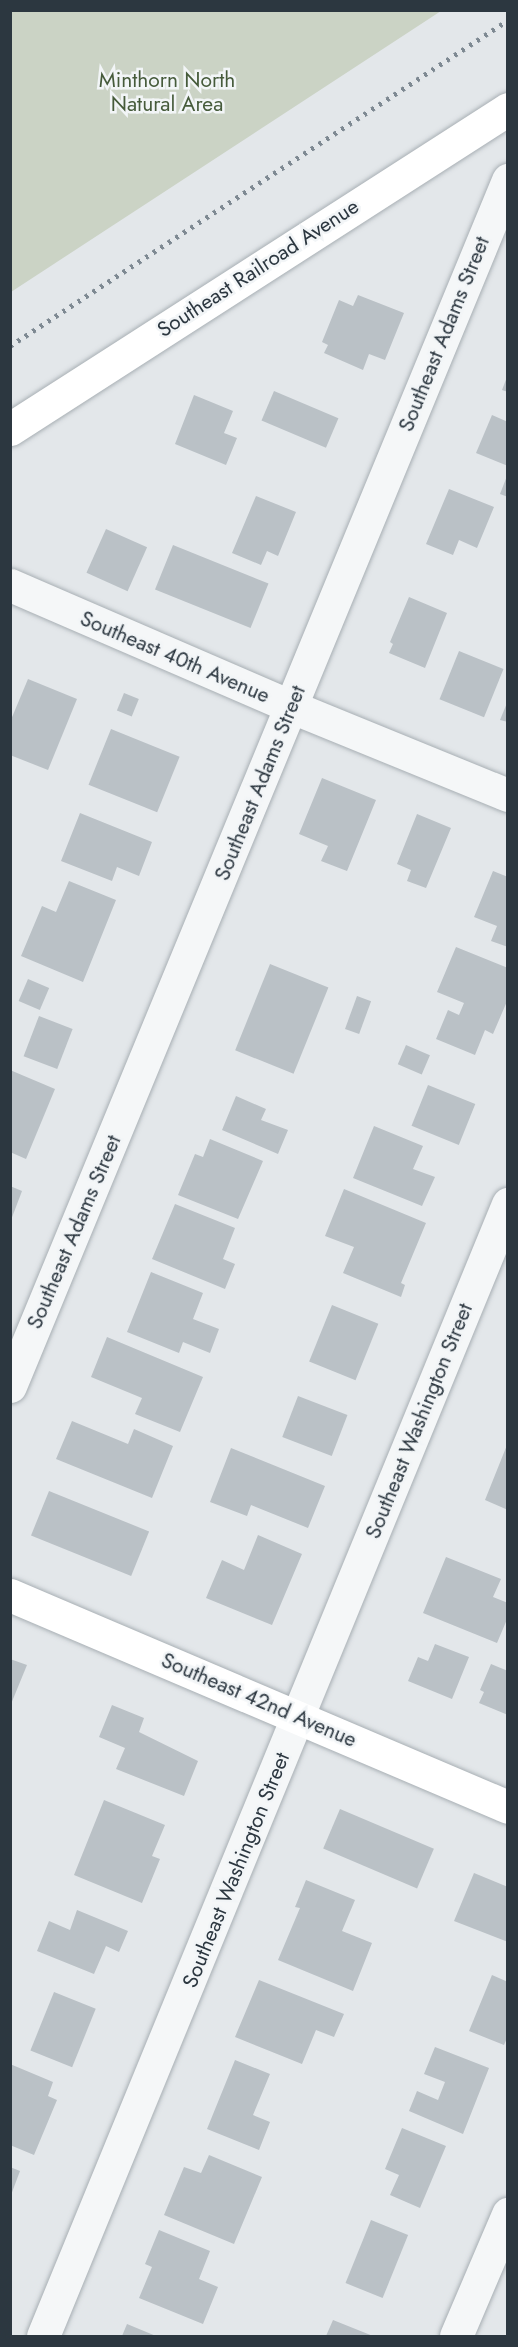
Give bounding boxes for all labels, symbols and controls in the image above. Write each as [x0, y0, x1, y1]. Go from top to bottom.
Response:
park label: Minthorn North Natural Area [99, 67, 235, 117]
street label: Southeast Railroad Avenue [153, 193, 363, 343]
street label: Southeast Adams Street [393, 233, 495, 435]
street label: Southeast 40th Avenue [76, 606, 274, 708]
street label: Southeast Adams Street [209, 682, 311, 884]
street label: Southeast Adams Street [22, 1131, 126, 1333]
street label: Southeast Washington Street [360, 1300, 478, 1542]
street label: Southeast 42nd Avenue [158, 1647, 360, 1753]
street label: Southeast Washington Street [177, 1749, 295, 1991]

